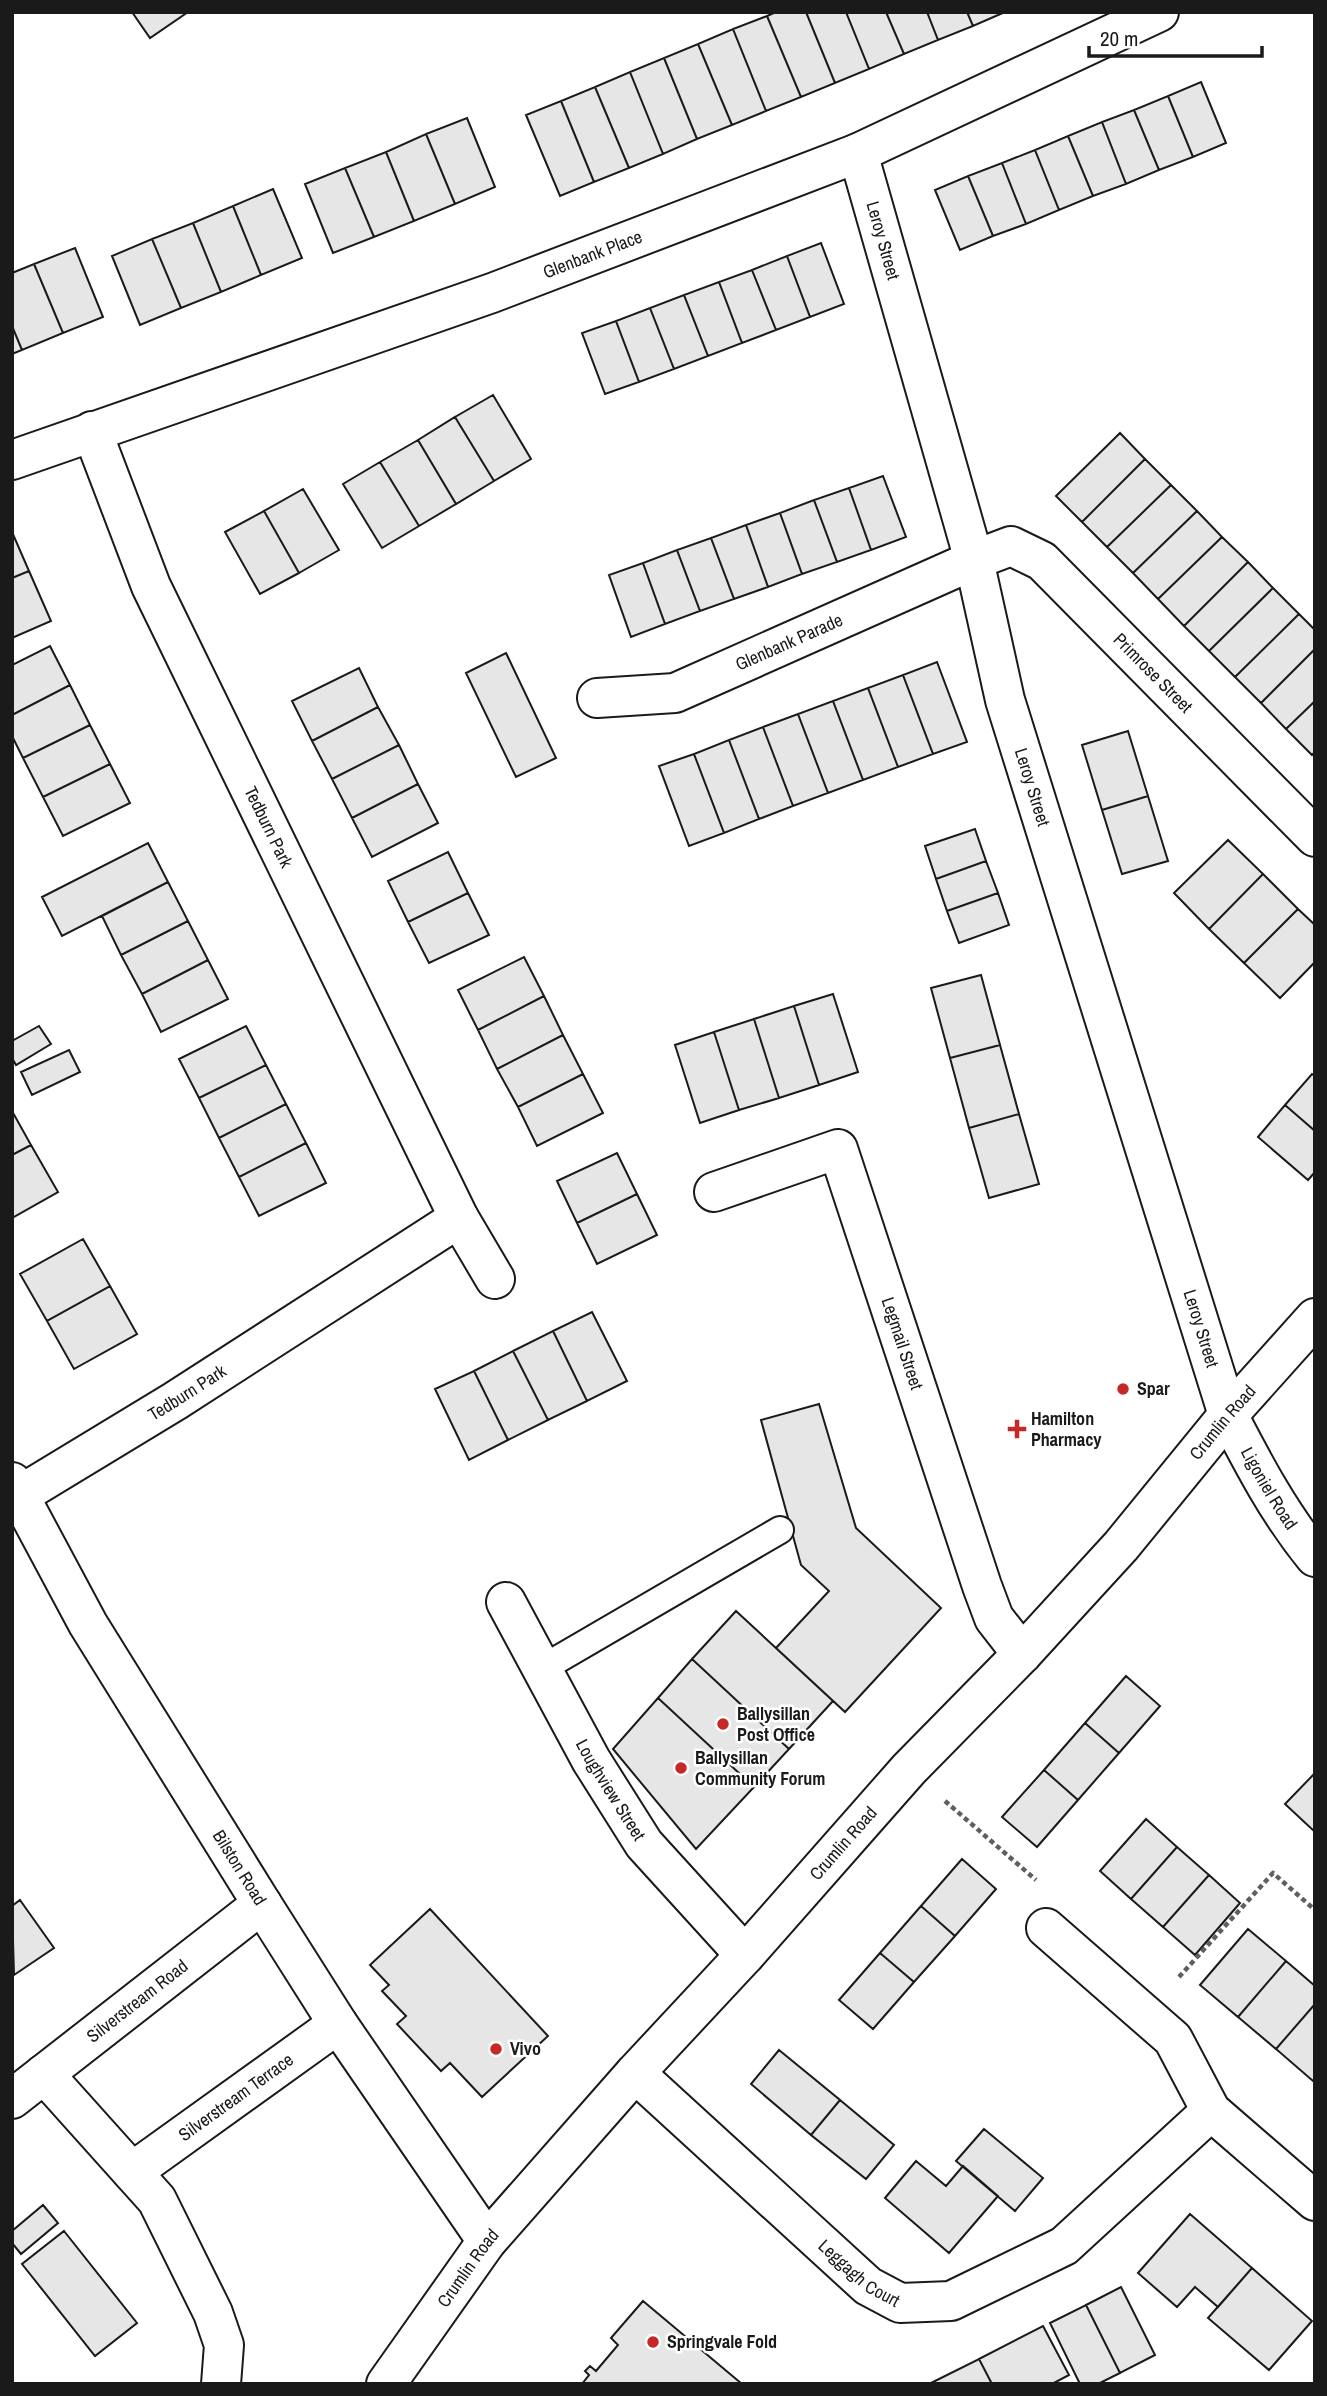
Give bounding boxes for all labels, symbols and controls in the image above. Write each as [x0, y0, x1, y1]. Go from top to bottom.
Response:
scale bar [1089, 14, 1262, 58]
text: 20 m [1100, 24, 1138, 53]
street label: Leroy Street [860, 198, 906, 283]
street label: Glenbank Place [539, 224, 646, 284]
street label: Glenbank Parade [731, 607, 846, 677]
street label: Primrose Street [1108, 627, 1198, 718]
street label: Leroy Street [1009, 745, 1057, 829]
street label: Tedburn Park [238, 782, 300, 872]
street label: Leroy Street [1178, 1286, 1225, 1371]
street label: Legmail Street [876, 1294, 929, 1393]
street label: Tedburn Park [143, 1358, 231, 1426]
place label: Spar [1137, 1376, 1170, 1401]
street label: Crumlin Road [1183, 1379, 1261, 1465]
marker: Spar [1115, 1381, 1131, 1397]
place label: Hamilton Pharmacy [1031, 1406, 1102, 1452]
marker: Hamilton Pharmacy [1009, 1421, 1025, 1437]
street label: Ligoniel Road [1235, 1442, 1304, 1534]
place label: Ballysillan Post Office [737, 1701, 815, 1747]
marker: Ballysillan Post Office [715, 1716, 731, 1732]
street label: Loughview Street [570, 1735, 652, 1845]
place label: Ballysillan Community Forum [695, 1745, 825, 1791]
marker: Ballysillan Community Forum [673, 1760, 689, 1776]
street label: Crumlin Road [803, 1801, 882, 1886]
street label: Bilston Road [207, 1825, 273, 1910]
street label: Silverstream Road [81, 1953, 193, 2048]
place label: Vivo [510, 2036, 541, 2061]
marker: Vivo [488, 2041, 504, 2057]
street label: Silverstream Terrace [173, 2047, 298, 2147]
street label: Crumlin Road [431, 2223, 504, 2312]
street label: Leggagh Court [813, 2234, 904, 2313]
place label: Springvale Fold [667, 2329, 777, 2354]
marker: Springvale Fold [645, 2334, 661, 2350]

